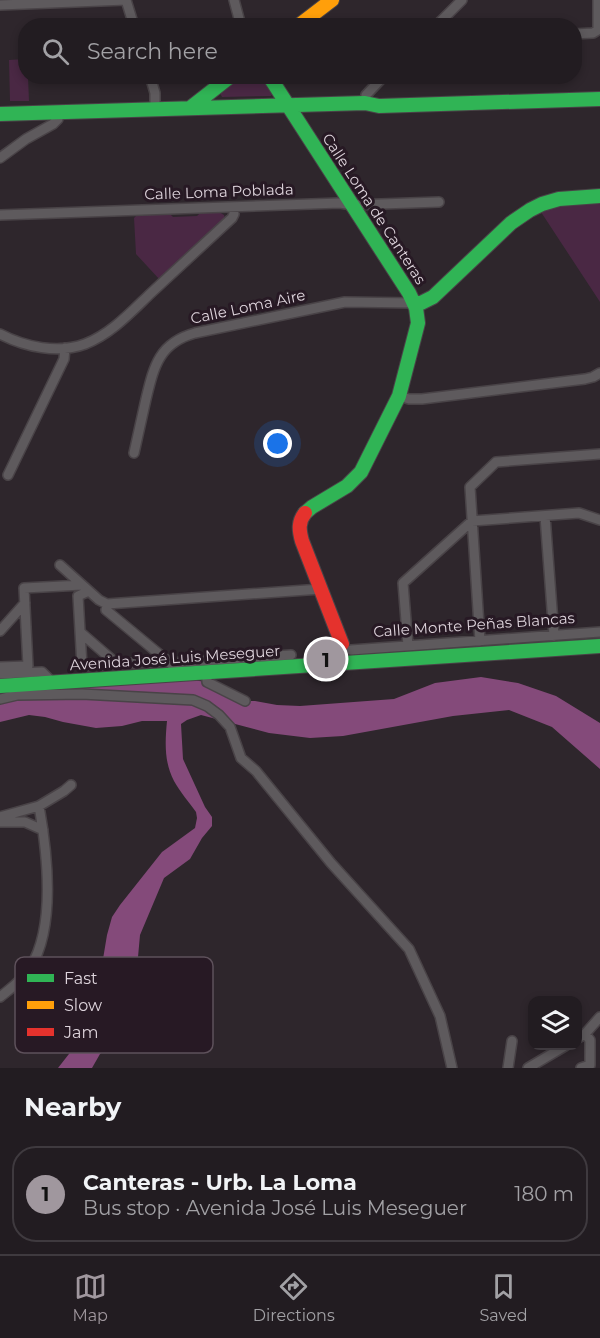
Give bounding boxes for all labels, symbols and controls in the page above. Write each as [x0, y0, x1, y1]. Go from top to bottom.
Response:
search box [18, 18, 582, 84]
icon: search [39, 35, 72, 68]
text: Search here [87, 38, 218, 65]
street label: Calle Loma de Canteras [318, 130, 430, 288]
street label: Calle Loma Poblada [144, 179, 294, 204]
street label: Calle Loma Aire [189, 285, 307, 328]
your location [263, 429, 292, 458]
street label: Calle Monte Peñas Blancas [373, 608, 575, 641]
pin: 1 [306, 636, 346, 682]
street label: Avenida José Luis Meseguer [69, 641, 281, 674]
legend [15, 957, 213, 1053]
text: Fast [64, 969, 98, 988]
text: Slow [64, 996, 102, 1015]
map controls [528, 996, 582, 1050]
button: layers [528, 996, 582, 1050]
text: Jam [63, 1023, 98, 1042]
text: Nearby [24, 1091, 121, 1123]
text: Canteras - Urb. La Loma [83, 1169, 357, 1196]
text: 1 [42, 1182, 49, 1206]
text: 180 m [514, 1182, 574, 1206]
text: Bus stop · Avenida José Luis Meseguer [83, 1196, 467, 1220]
tab: Map [72, 1270, 108, 1325]
tab: Directions [253, 1270, 335, 1325]
tab: Saved [480, 1270, 528, 1325]

